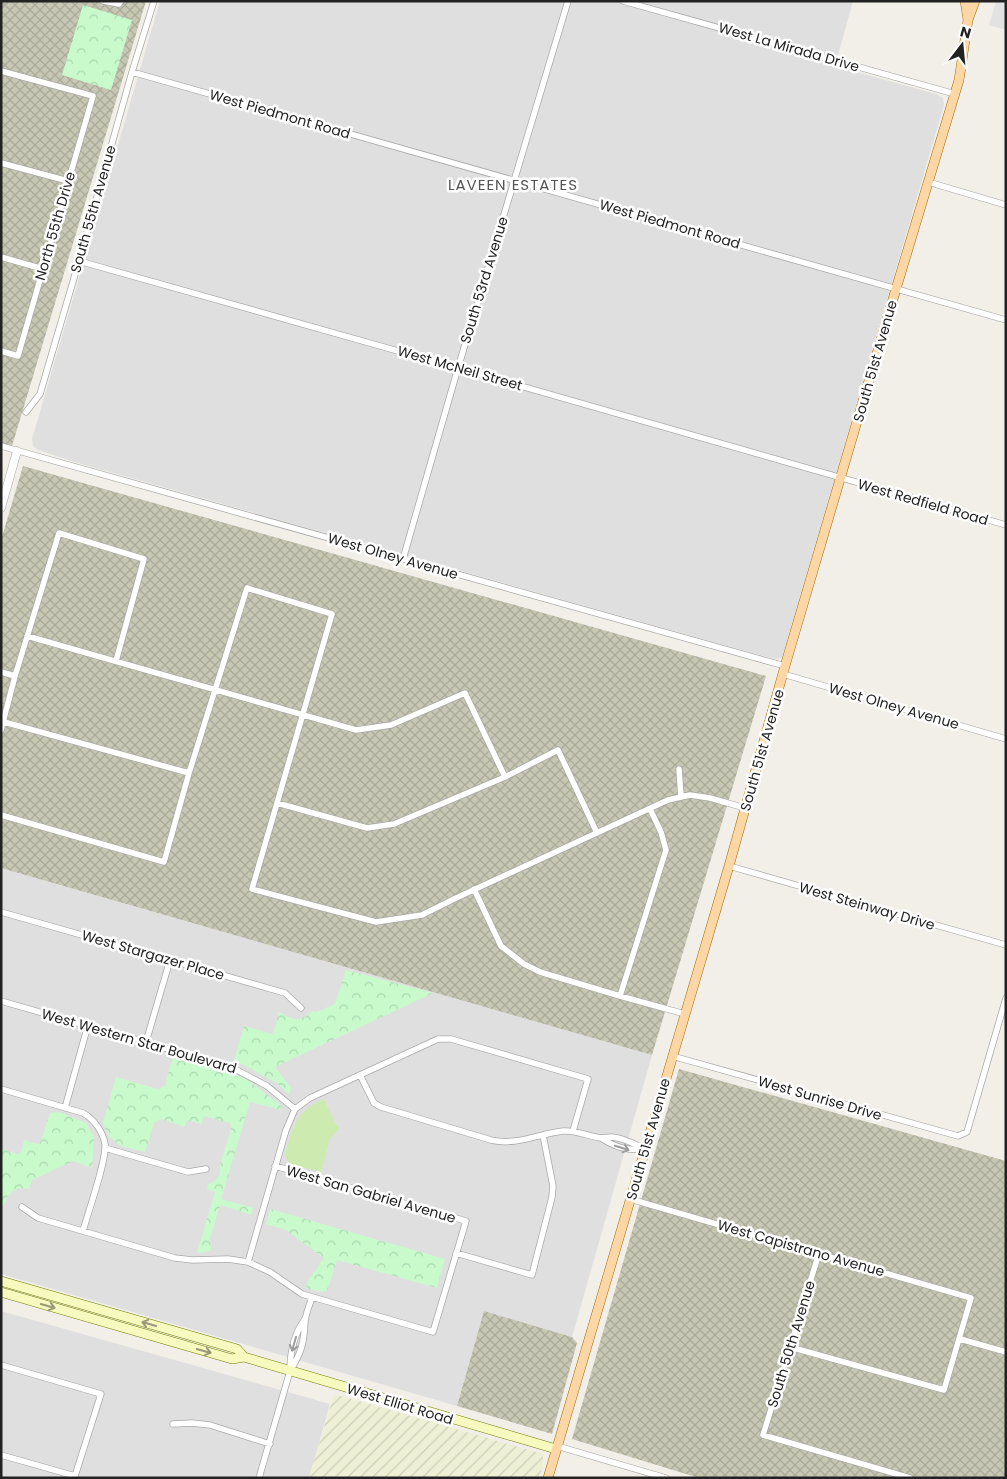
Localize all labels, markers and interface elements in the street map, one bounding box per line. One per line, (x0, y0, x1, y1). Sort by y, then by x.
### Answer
street label: West La Mirada Drive (716, 17, 862, 77)
north arrow (937, 20, 987, 70)
text: N (958, 21, 973, 44)
street label: West Piedmont Road (207, 84, 353, 144)
street label: South 55th Avenue (65, 143, 121, 275)
street label: North 55th Drive (30, 169, 80, 283)
district label: LAVEEN ESTATES (448, 174, 578, 195)
street label: West Piedmont Road (597, 194, 743, 254)
street label: South 53rd Avenue (455, 214, 513, 346)
street label: South 51st Avenue (848, 297, 902, 424)
street label: West McNeil Street (395, 341, 525, 395)
street label: West Redfield Road (855, 474, 991, 530)
street label: West Olney Avenue (325, 528, 461, 584)
street label: West Olney Avenue (826, 678, 962, 734)
street label: South 51st Avenue (735, 686, 789, 813)
street label: West Steinway Drive (797, 877, 938, 935)
street label: West Stargazer Place (79, 925, 227, 985)
street label: West Western Star Boulevard (39, 1004, 239, 1078)
street label: West Sunrise Drive (756, 1071, 885, 1125)
street label: South 51st Avenue (621, 1075, 675, 1202)
one-way arrow (613, 1143, 629, 1153)
street label: West San Gabriel Avenue (284, 1160, 459, 1228)
street label: West Capistrano Avenue (715, 1215, 887, 1282)
street label: South 50th Avenue (762, 1278, 820, 1410)
one-way arrow (40, 1302, 56, 1311)
one-way arrow (142, 1318, 158, 1328)
one-way arrow (288, 1336, 298, 1352)
one-way arrow (196, 1347, 212, 1357)
street label: West Elliot Road (344, 1378, 456, 1430)

